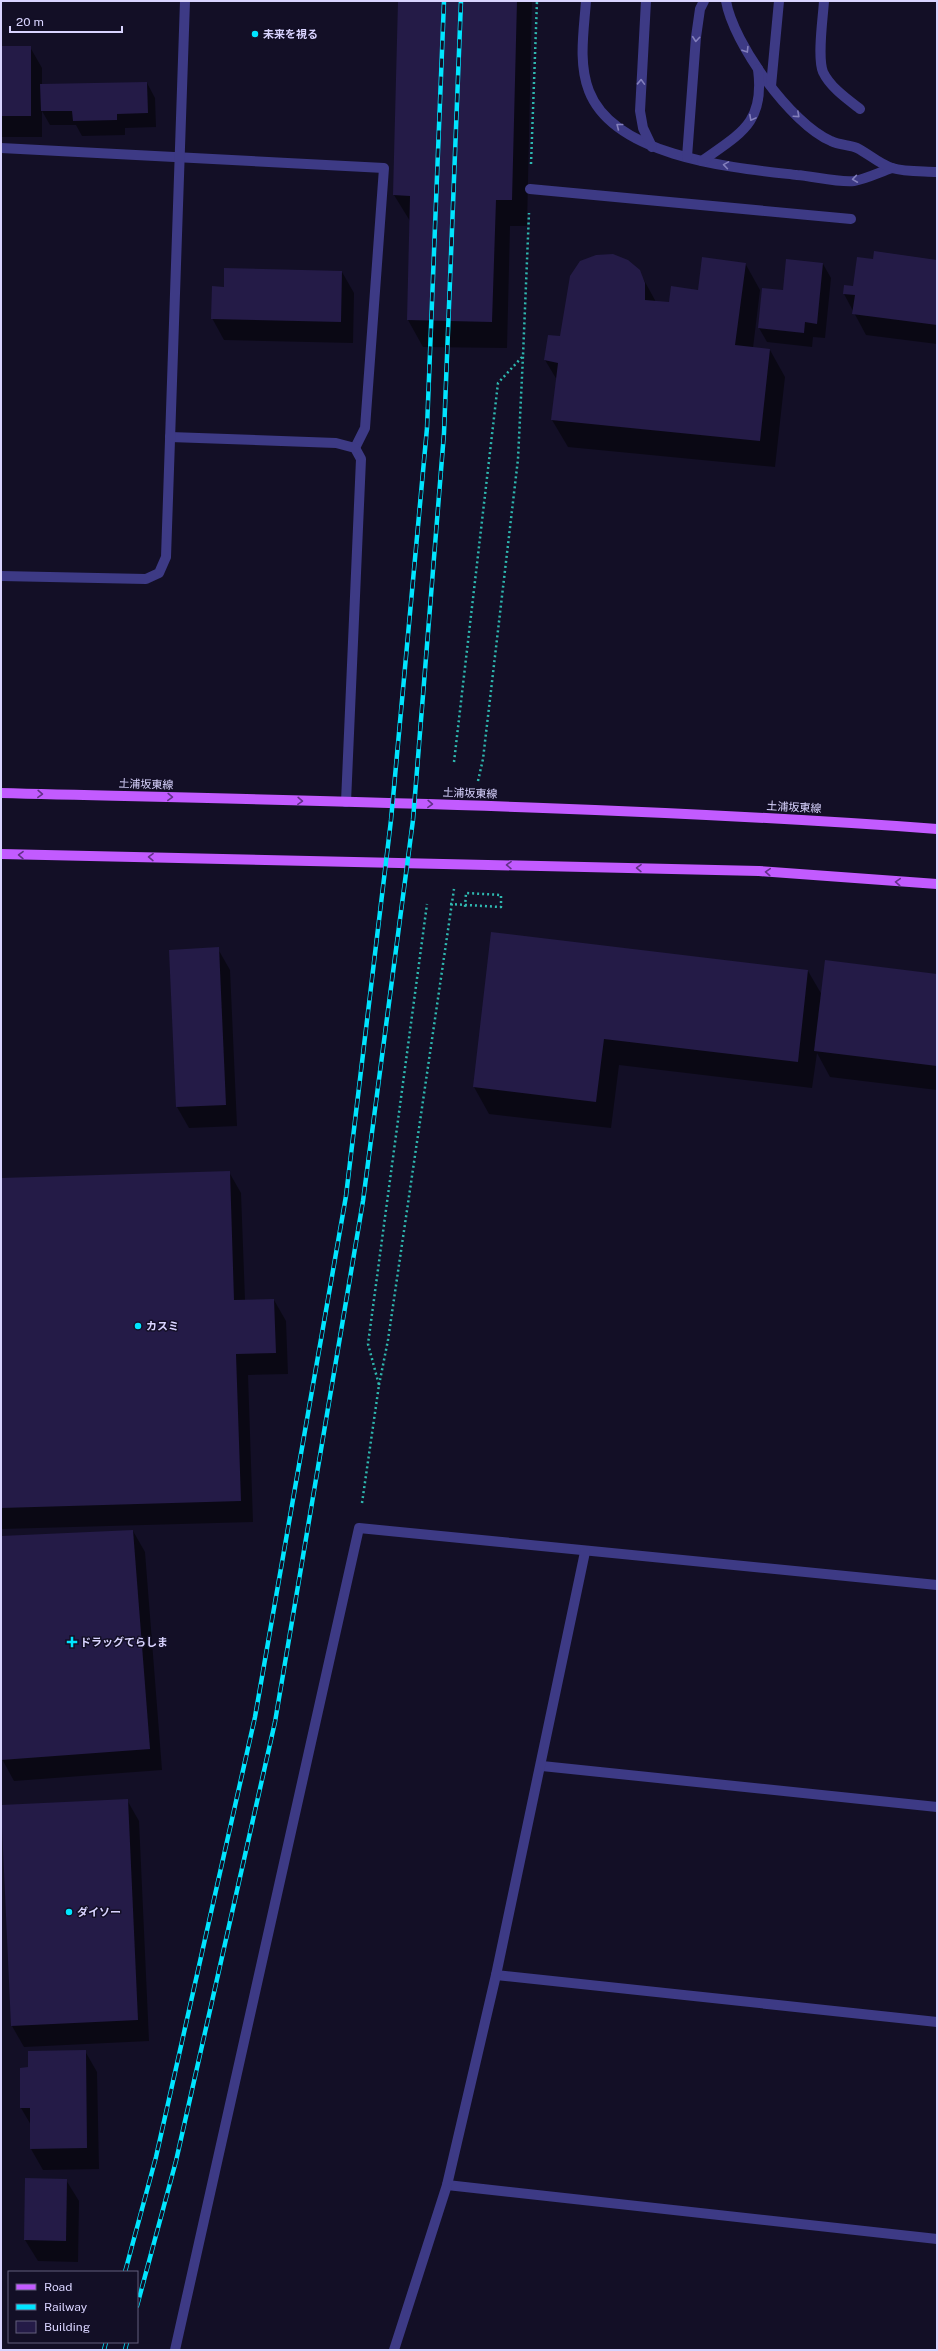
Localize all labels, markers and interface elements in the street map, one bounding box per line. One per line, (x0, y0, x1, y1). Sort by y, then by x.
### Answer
scale bar (10, 8, 122, 34)
text: 20 m (16, 15, 44, 29)
place label: 未来を視る (263, 28, 318, 40)
marker: 未来を視る (250, 29, 260, 39)
one-way arrow (692, 36, 701, 42)
one-way arrow (741, 46, 748, 53)
one-way arrow (637, 79, 645, 85)
one-way arrow (792, 111, 799, 118)
one-way arrow (749, 114, 756, 122)
one-way arrow (616, 124, 623, 131)
one-way arrow (723, 161, 729, 170)
one-way arrow (851, 174, 858, 183)
street label: 土浦坂東線 (118, 777, 174, 791)
street label: 土浦坂東線 (442, 786, 498, 800)
one-way arrow (37, 789, 43, 798)
one-way arrow (167, 793, 173, 801)
one-way arrow (297, 796, 303, 805)
one-way arrow (427, 800, 433, 808)
street label: 土浦坂東線 (766, 800, 822, 814)
one-way arrow (18, 851, 24, 859)
one-way arrow (148, 852, 154, 861)
one-way arrow (506, 861, 512, 869)
one-way arrow (636, 864, 642, 872)
one-way arrow (765, 868, 771, 877)
one-way arrow (895, 877, 901, 886)
place label: カスミ (146, 1320, 179, 1332)
marker: カスミ (133, 1321, 143, 1331)
place label: ドラッグてらしま (80, 1636, 168, 1648)
marker: ドラッグてらしま (67, 1637, 77, 1647)
place label: ダイソー (77, 1906, 121, 1918)
marker: ダイソー (64, 1907, 74, 1917)
legend (8, 2271, 138, 2343)
text: Road (44, 2280, 72, 2294)
text: Railway (44, 2300, 88, 2314)
text: Building (44, 2320, 90, 2334)

